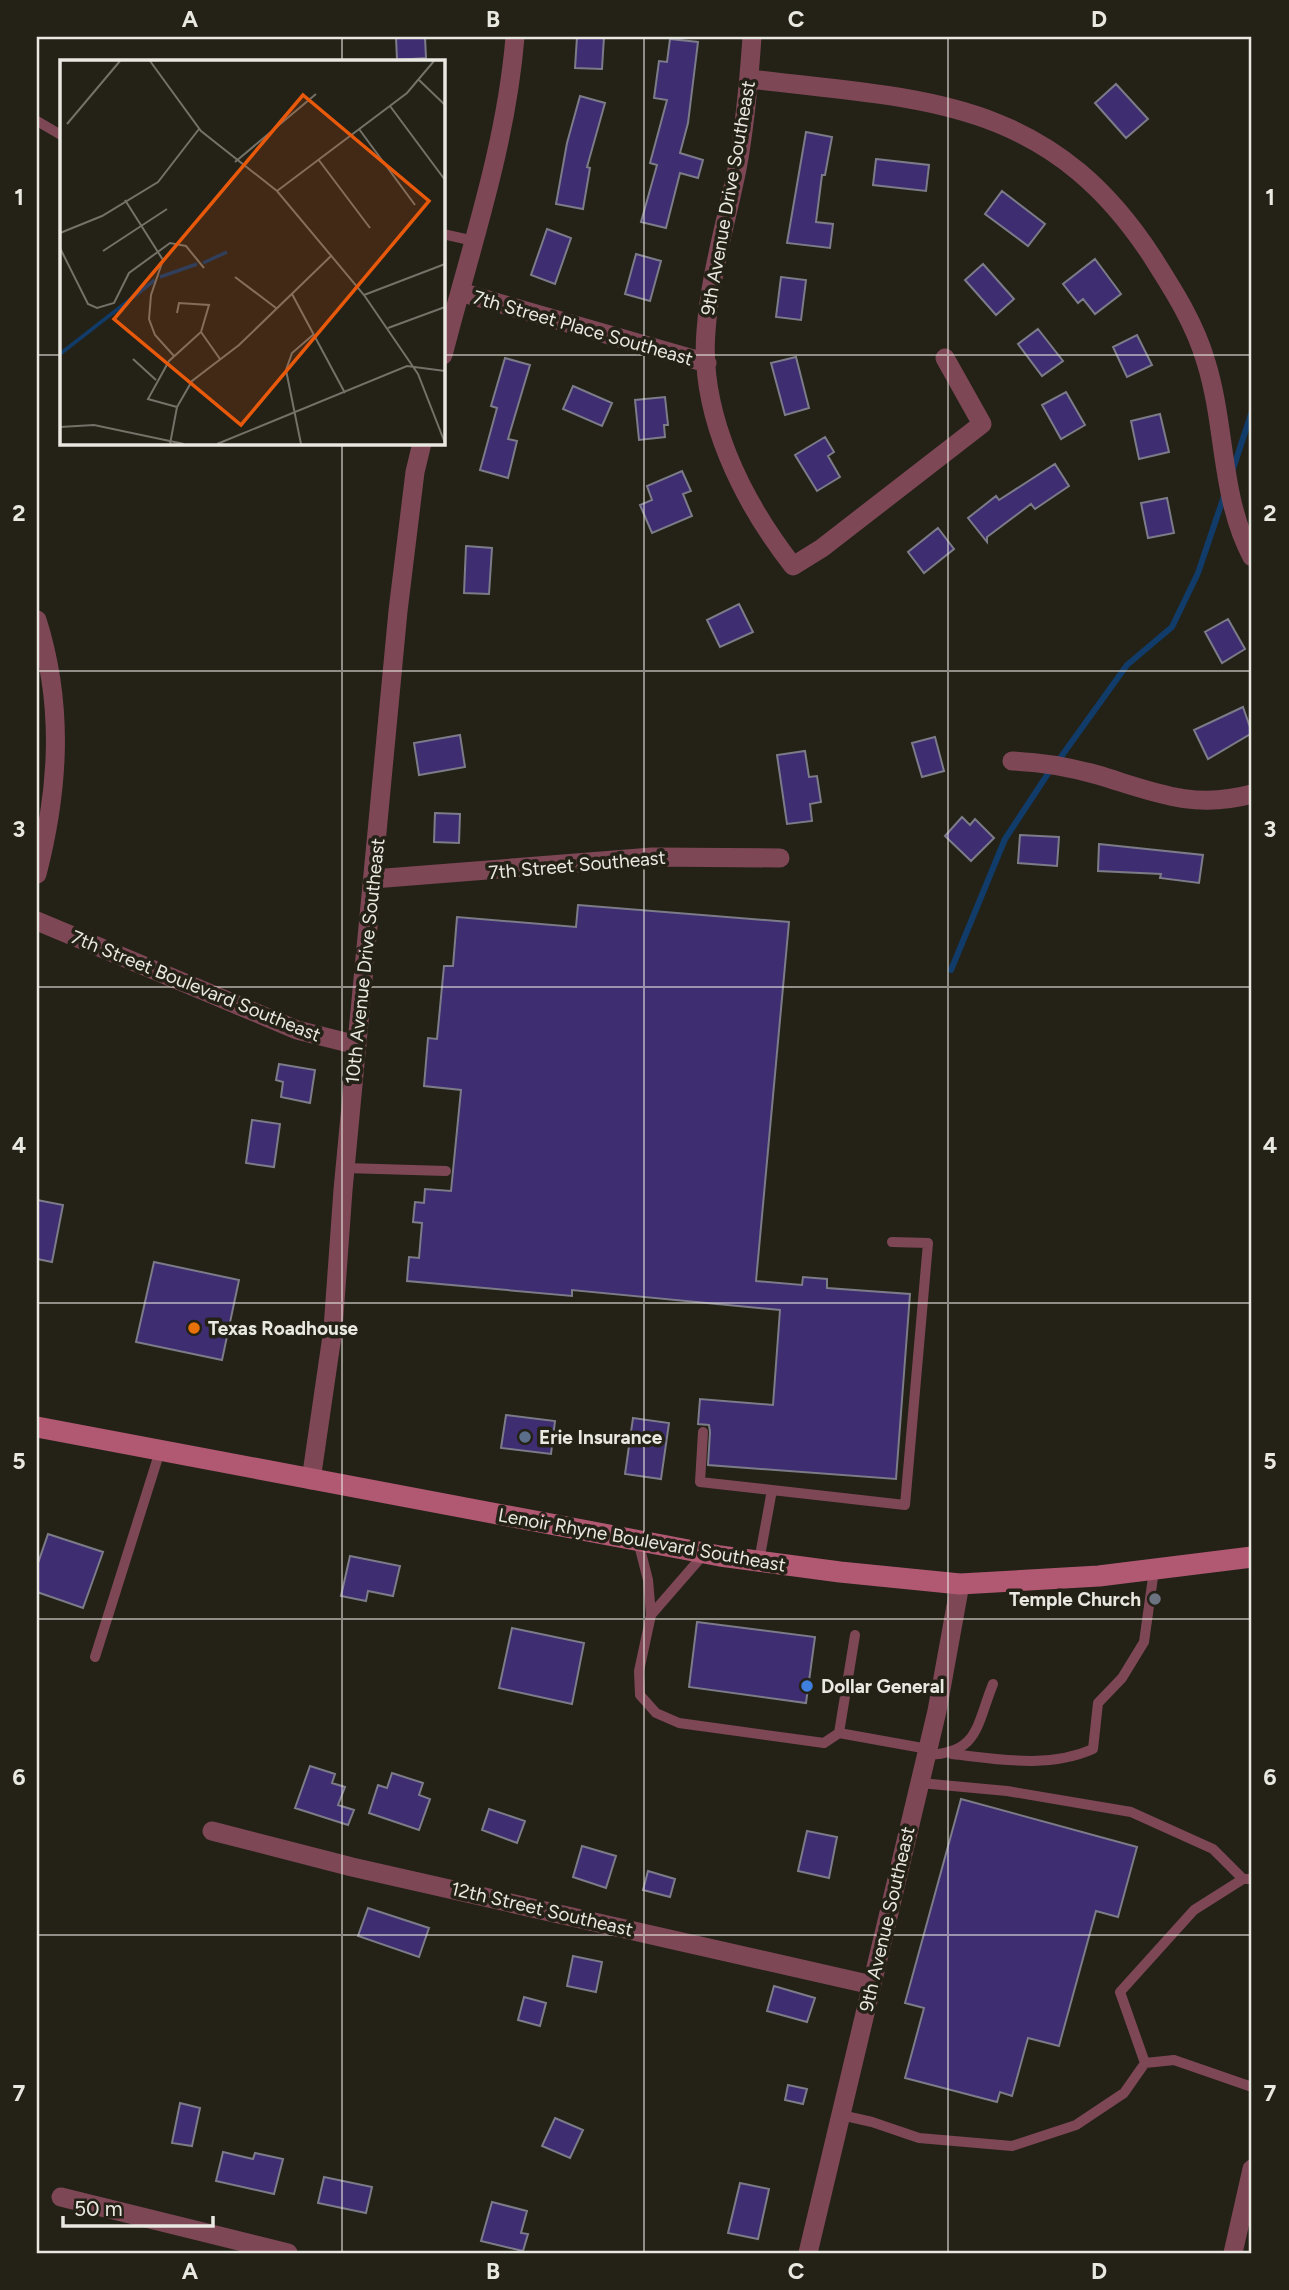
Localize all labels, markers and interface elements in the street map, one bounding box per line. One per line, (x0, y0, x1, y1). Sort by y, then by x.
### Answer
text: A (182, 5, 199, 33)
text: B (486, 5, 500, 33)
text: C (788, 5, 805, 33)
text: D (1091, 5, 1107, 33)
inset map (60, 60, 444, 444)
street label: 9th Avenue Drive Southeast (696, 79, 760, 317)
text: 1 (14, 183, 24, 211)
text: 1 (1265, 183, 1275, 211)
street label: 7th Street Place Southeast (470, 286, 696, 370)
text: 2 (12, 499, 26, 527)
text: 2 (1263, 499, 1277, 527)
text: 3 (13, 815, 25, 843)
text: 3 (1264, 815, 1276, 843)
street label: 10th Avenue Drive Southeast (341, 837, 389, 1085)
street label: 7th Street Southeast (487, 846, 667, 884)
street label: 7th Street Boulevard Southeast (68, 925, 324, 1047)
text: 4 (12, 1131, 26, 1159)
text: 4 (1263, 1131, 1277, 1159)
place label: Texas Roadhouse (208, 1317, 359, 1340)
marker: Texas Roadhouse (186, 1320, 202, 1336)
place label: Erie Insurance (539, 1426, 663, 1449)
marker: Erie Insurance (517, 1429, 533, 1445)
text: 5 (12, 1447, 26, 1475)
text: 5 (1263, 1447, 1277, 1475)
street label: Lenoir Rhyne Boulevard Southeast (496, 1503, 788, 1577)
place label: Temple Church (1009, 1588, 1141, 1611)
marker: Temple Church (1147, 1591, 1163, 1607)
place label: Dollar General (821, 1675, 945, 1698)
marker: Dollar General (799, 1678, 815, 1694)
text: 6 (12, 1763, 26, 1791)
text: 6 (1263, 1763, 1277, 1791)
street label: 9th Avenue Southeast (854, 1824, 920, 2014)
street label: 12th Street Southeast (449, 1877, 635, 1941)
text: 7 (13, 2079, 26, 2107)
text: 7 (1264, 2079, 1277, 2107)
scale bar (63, 2185, 214, 2229)
text: 50 m (74, 2196, 123, 2221)
text: A (182, 2257, 199, 2285)
text: B (486, 2257, 500, 2285)
text: C (788, 2257, 805, 2285)
text: D (1091, 2257, 1107, 2285)

